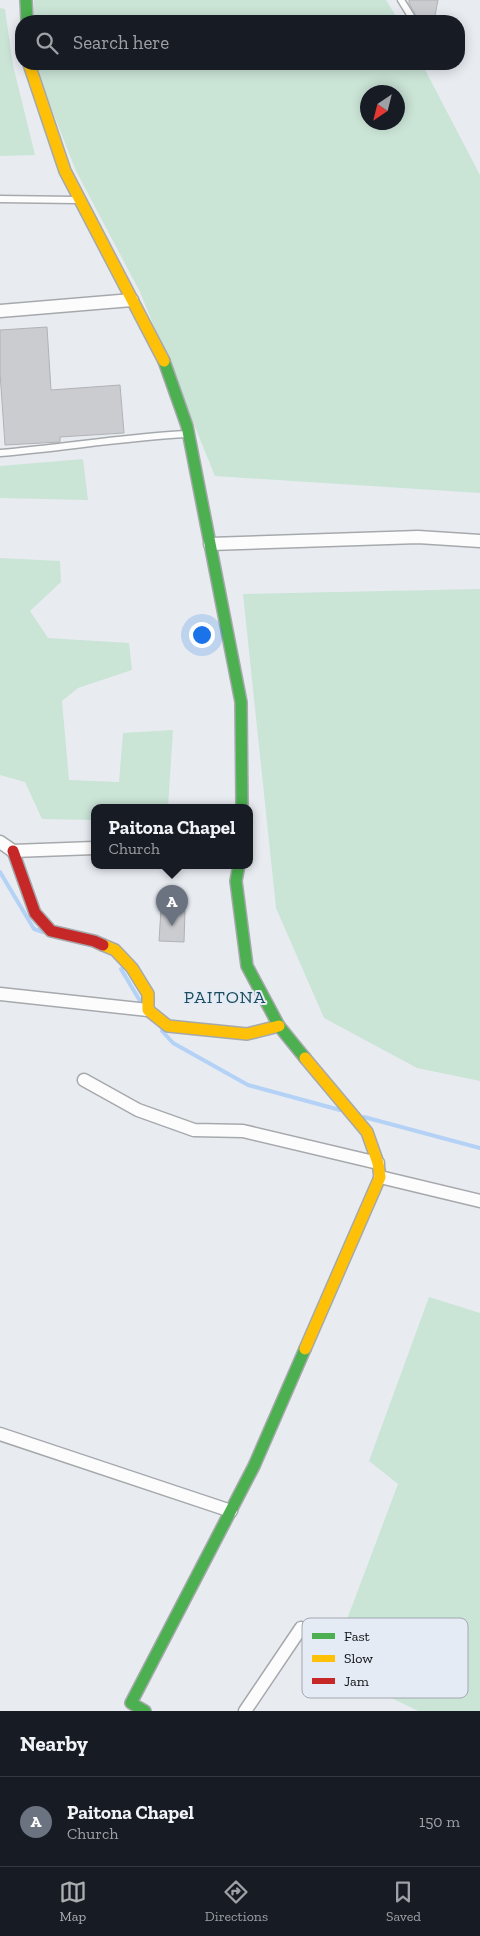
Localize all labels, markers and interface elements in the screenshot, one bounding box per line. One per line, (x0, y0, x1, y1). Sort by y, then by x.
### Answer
search box (15, 15, 465, 70)
icon: search (33, 29, 61, 57)
text: Search here (73, 31, 169, 54)
north arrow (360, 85, 405, 130)
your location (189, 622, 215, 648)
popup (91, 804, 253, 869)
text: Paitona Chapel (109, 816, 235, 839)
text: Church (109, 839, 160, 858)
pin: A (156, 885, 188, 926)
district label: PAITONA (184, 986, 266, 1008)
legend (302, 1618, 468, 1698)
text: Fast (344, 1628, 371, 1645)
text: Slow (344, 1650, 373, 1667)
text: Jam (344, 1673, 369, 1690)
text: Nearby (20, 1731, 88, 1756)
text: Paitona Chapel (67, 1801, 194, 1824)
text: A (31, 1812, 42, 1831)
text: 150 m (419, 1812, 460, 1831)
text: Church (67, 1824, 118, 1843)
tab: Map (59, 1878, 87, 1925)
tab: Directions (205, 1878, 268, 1925)
tab: Saved (386, 1878, 421, 1925)

